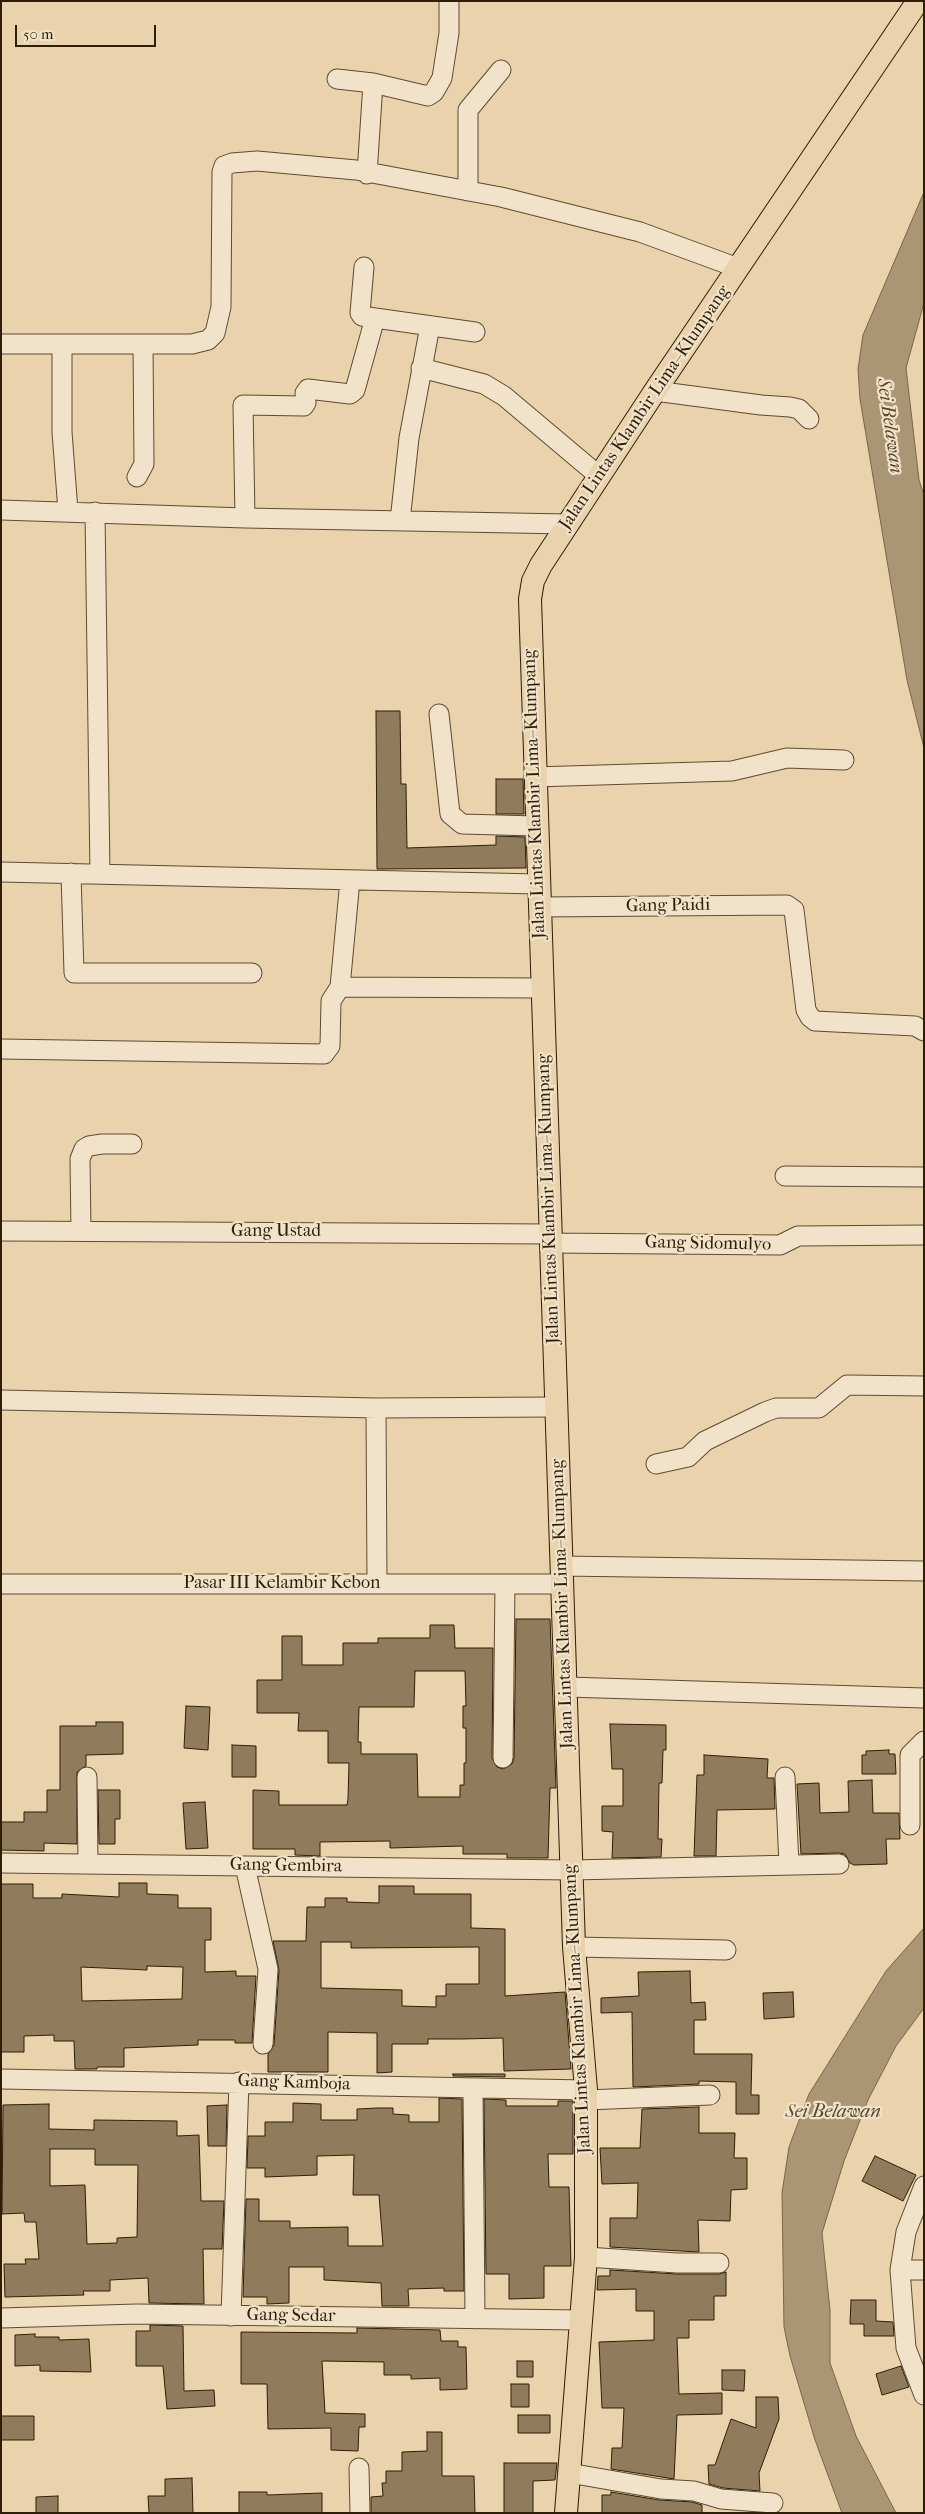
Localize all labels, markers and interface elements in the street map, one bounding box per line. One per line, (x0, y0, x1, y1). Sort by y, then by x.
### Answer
scale bar (18, 15, 159, 47)
text: 50 m (23, 25, 53, 43)
street label: Jalan Lintas Klambir Lima–Klumpang (555, 282, 735, 534)
water label: Sei Belawan (871, 377, 907, 475)
street label: Jalan Lintas Klambir Lima–Klumpang (519, 649, 551, 939)
street label: Gang Paidi (626, 894, 710, 918)
street label: Jalan Lintas Klambir Lima–Klumpang (533, 1054, 565, 1344)
street label: Gang Ustad (231, 1221, 321, 1243)
street label: Gang Sidomulyo (645, 1232, 771, 1256)
street label: Jalan Lintas Klambir Lima–Klumpang (547, 1459, 579, 1749)
street label: Pasar III Kelambir Kebon (184, 1573, 380, 1595)
street label: Gang Gembira (230, 1854, 342, 1878)
street label: Jalan Lintas Klambir Lima–Klumpang (560, 1864, 596, 2154)
street label: Gang Kamboja (237, 2070, 351, 2096)
water label: Sei Belawan (785, 2101, 881, 2123)
street label: Gang Sedar (246, 2304, 336, 2328)

